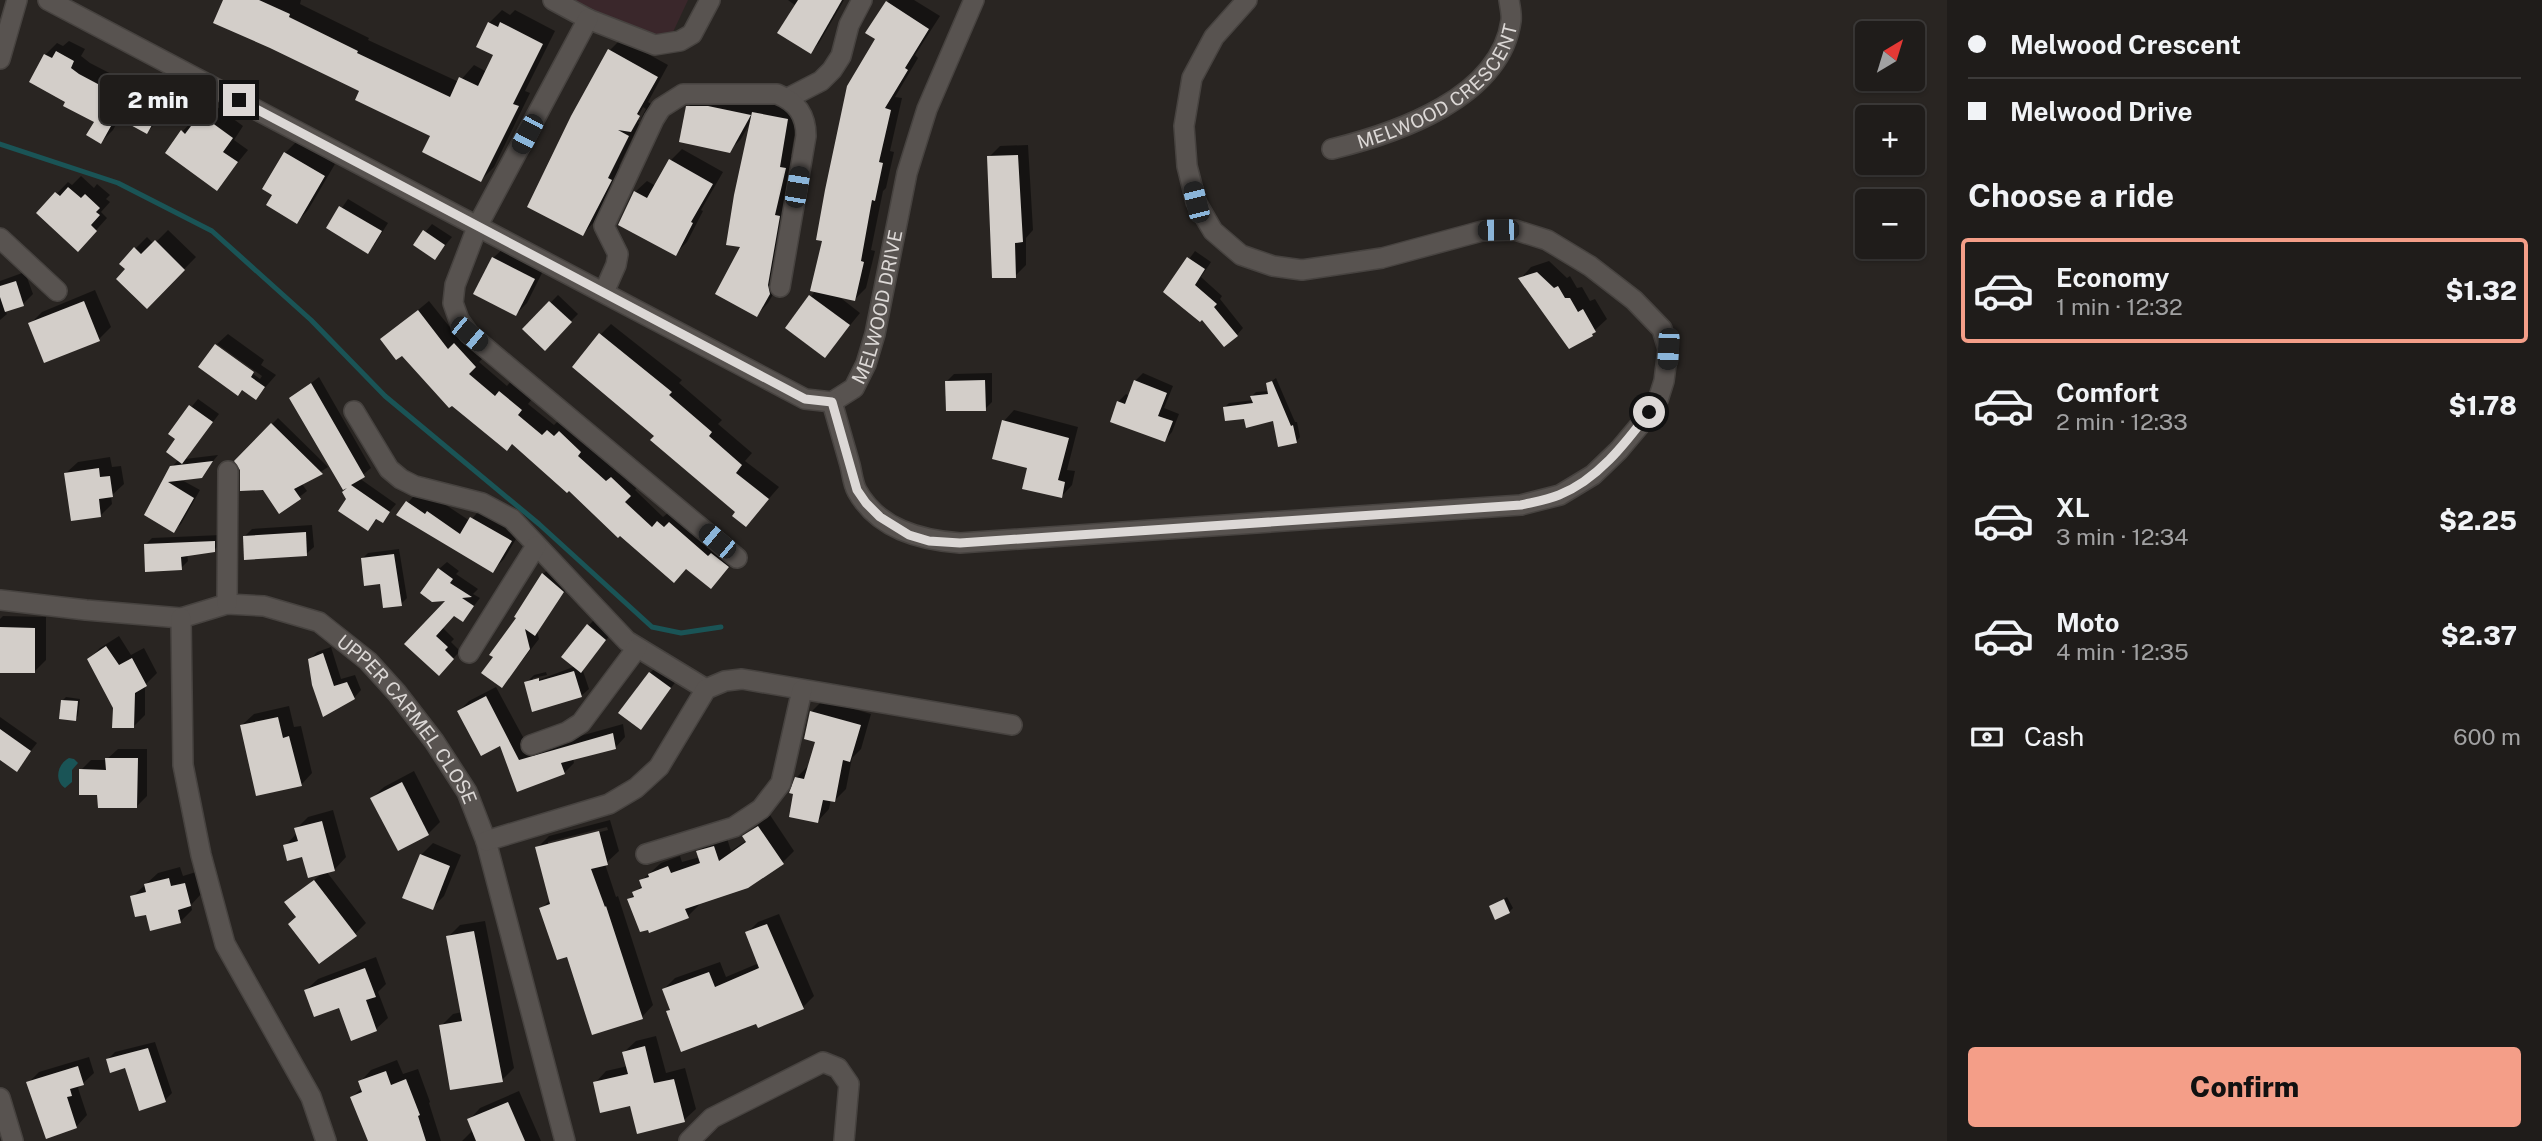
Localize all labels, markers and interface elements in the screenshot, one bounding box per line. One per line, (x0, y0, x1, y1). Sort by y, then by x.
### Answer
north arrow (1855, 21, 1925, 91)
map controls (1855, 21, 1925, 259)
street label: MELWOOD CRESCENT (1354, 22, 1521, 153)
text: Melwood Crescent (2010, 29, 2241, 60)
callout: 2 min (99, 76, 215, 124)
route end (223, 84, 255, 116)
text: 2 min (127, 86, 189, 113)
text: Melwood Drive (2010, 96, 2193, 127)
button: + (1855, 105, 1925, 175)
car (508, 111, 547, 157)
car (784, 164, 811, 210)
text: Choose a ride (1968, 177, 2174, 214)
car (1181, 179, 1212, 225)
button: − (1855, 189, 1925, 259)
car (1477, 219, 1520, 241)
street label: MELWOOD DRIVE (847, 228, 906, 388)
icon: car (1972, 259, 2035, 322)
text: Economy (2056, 262, 2169, 293)
text: $1.32 (2445, 275, 2517, 306)
text: 1 min · 12:32 (2056, 293, 2183, 320)
car (447, 312, 492, 356)
car (1657, 327, 1680, 371)
icon: car (1972, 374, 2035, 437)
text: Comfort (2056, 377, 2159, 408)
text: $1.78 (2448, 390, 2517, 421)
route start (1633, 396, 1665, 428)
text: 2 min · 12:33 (2056, 408, 2188, 435)
icon: car (1972, 489, 2035, 552)
text: XL (2056, 492, 2090, 523)
text: $2.25 (2439, 505, 2517, 536)
car (695, 519, 740, 563)
text: 3 min · 12:34 (2056, 523, 2189, 550)
icon: car (1972, 604, 2035, 667)
text: Moto (2056, 607, 2119, 638)
text: $2.37 (2441, 620, 2517, 651)
street label: UPPER CARMEL CLOSE (333, 630, 482, 807)
text: 4 min · 12:35 (2056, 638, 2189, 665)
icon: cash (1968, 718, 2006, 756)
text: Cash (2024, 721, 2084, 752)
text: 600 m (2453, 723, 2521, 750)
button: Confirm (1968, 1047, 2521, 1127)

